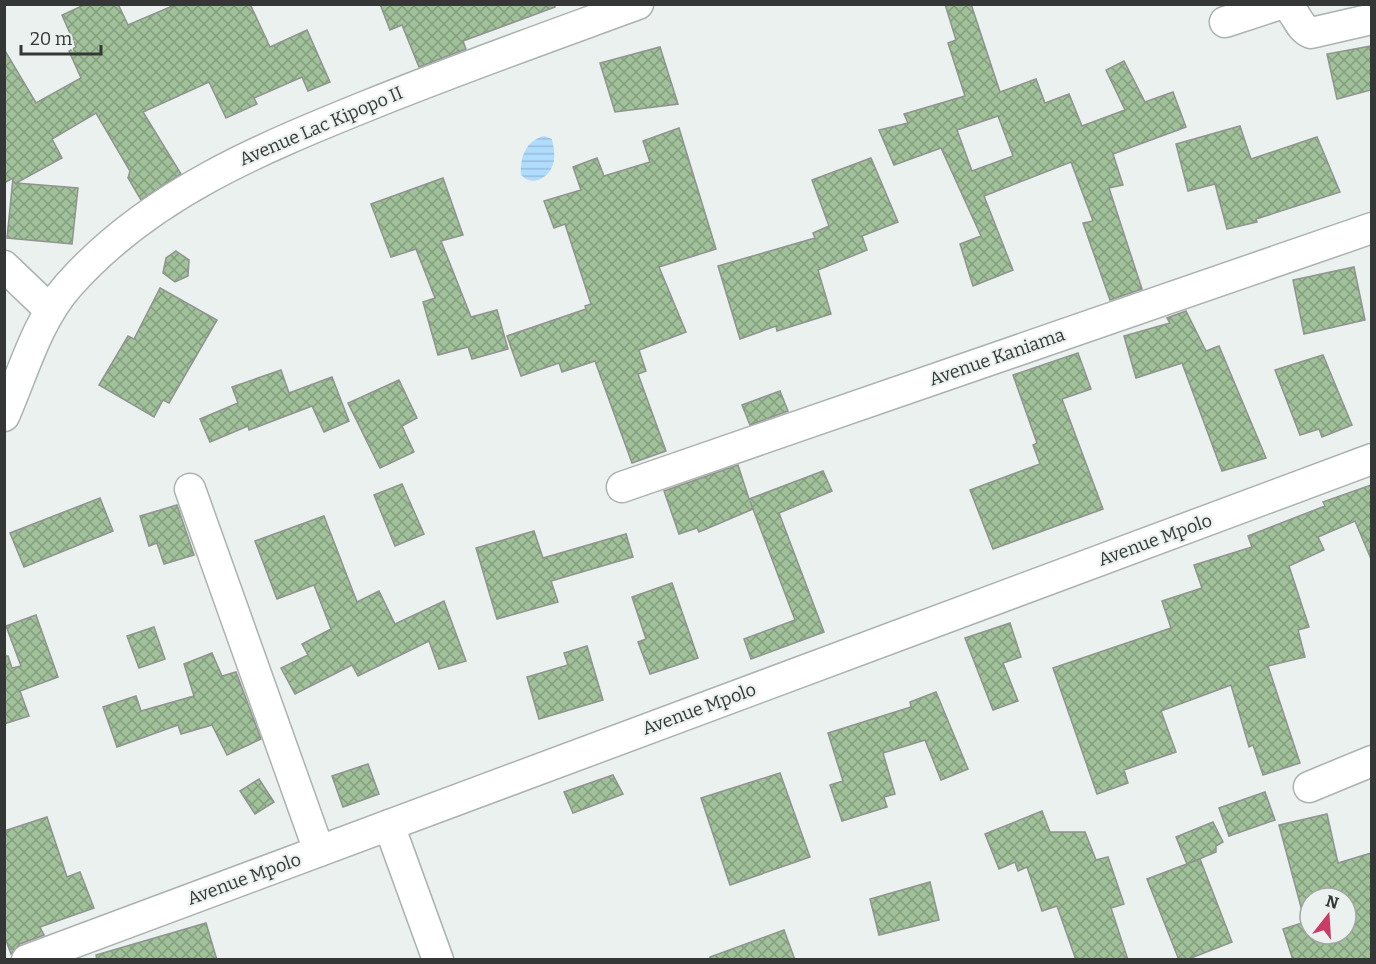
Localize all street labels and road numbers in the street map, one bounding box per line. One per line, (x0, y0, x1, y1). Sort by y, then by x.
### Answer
street label: Avenue Lac Kipopo II (236, 82, 406, 170)
street label: Avenue Kaniama (926, 323, 1068, 391)
street label: Avenue Mpolo (1095, 509, 1215, 571)
street label: Avenue Mpolo (639, 678, 759, 740)
street label: Avenue Mpolo (184, 848, 304, 910)

